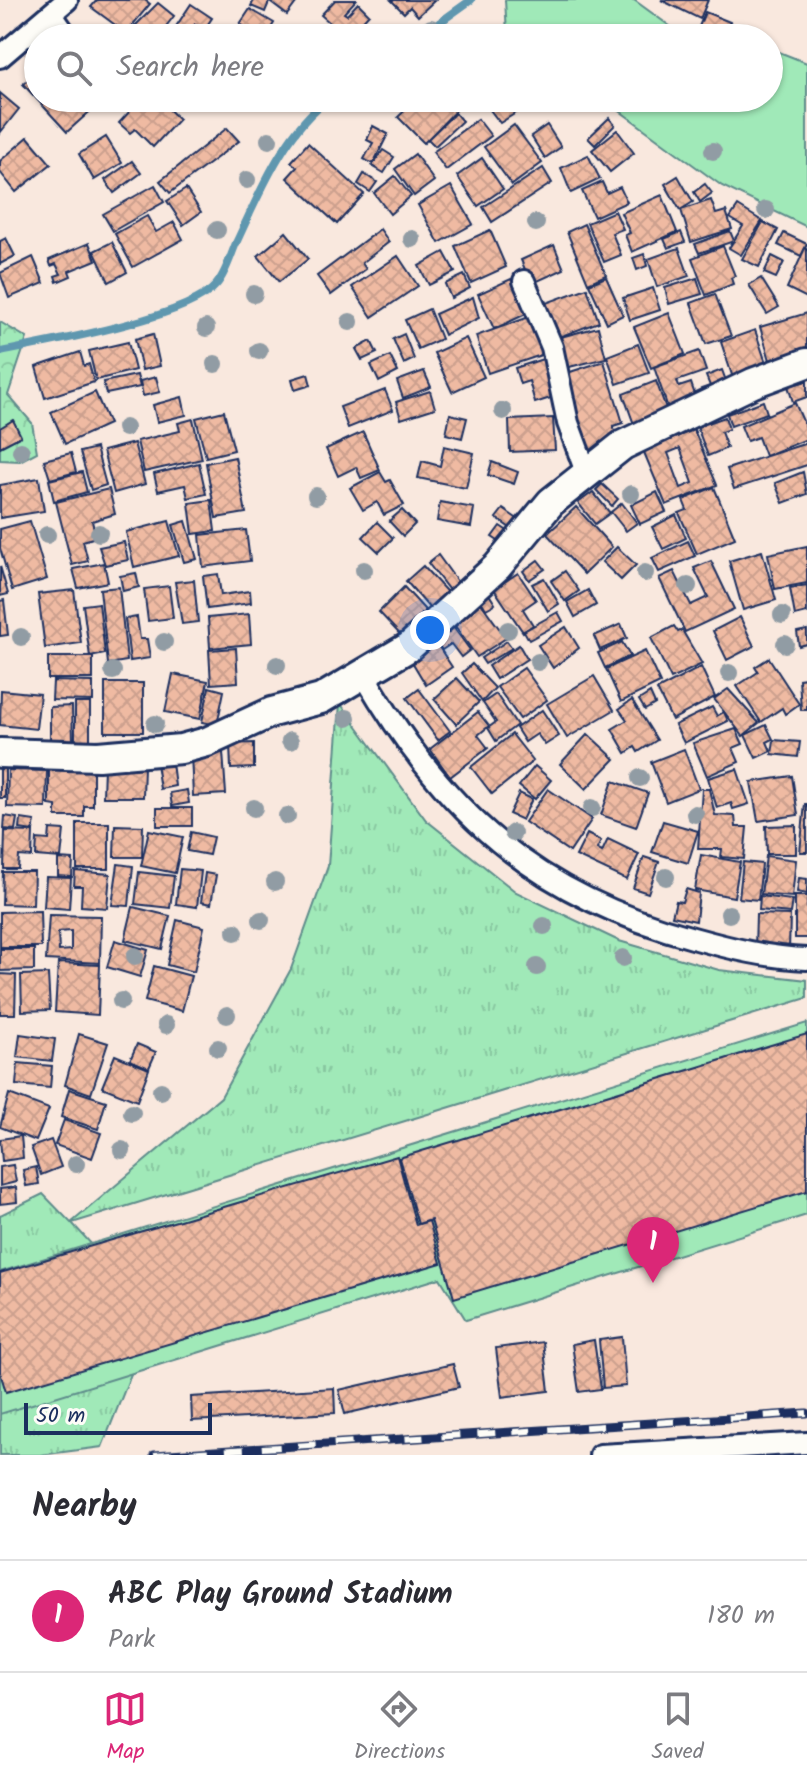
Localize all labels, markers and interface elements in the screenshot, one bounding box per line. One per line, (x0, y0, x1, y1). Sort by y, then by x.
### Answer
search box (24, 24, 783, 112)
text: Search here (116, 44, 264, 92)
icon: search (52, 46, 96, 90)
your location (410, 610, 450, 650)
pin: 1 (627, 1217, 679, 1283)
scale bar (24, 1399, 212, 1435)
text: 50 m (36, 1399, 85, 1434)
text: Nearby (32, 1480, 137, 1534)
text: ABC Play Ground Stadium (108, 1571, 452, 1619)
text: 1 (54, 1595, 62, 1637)
text: 180 m (707, 1595, 775, 1637)
text: Park (108, 1619, 155, 1661)
tab: Map (103, 1687, 147, 1770)
tab: Directions (354, 1687, 445, 1770)
tab: Saved (652, 1687, 704, 1770)

